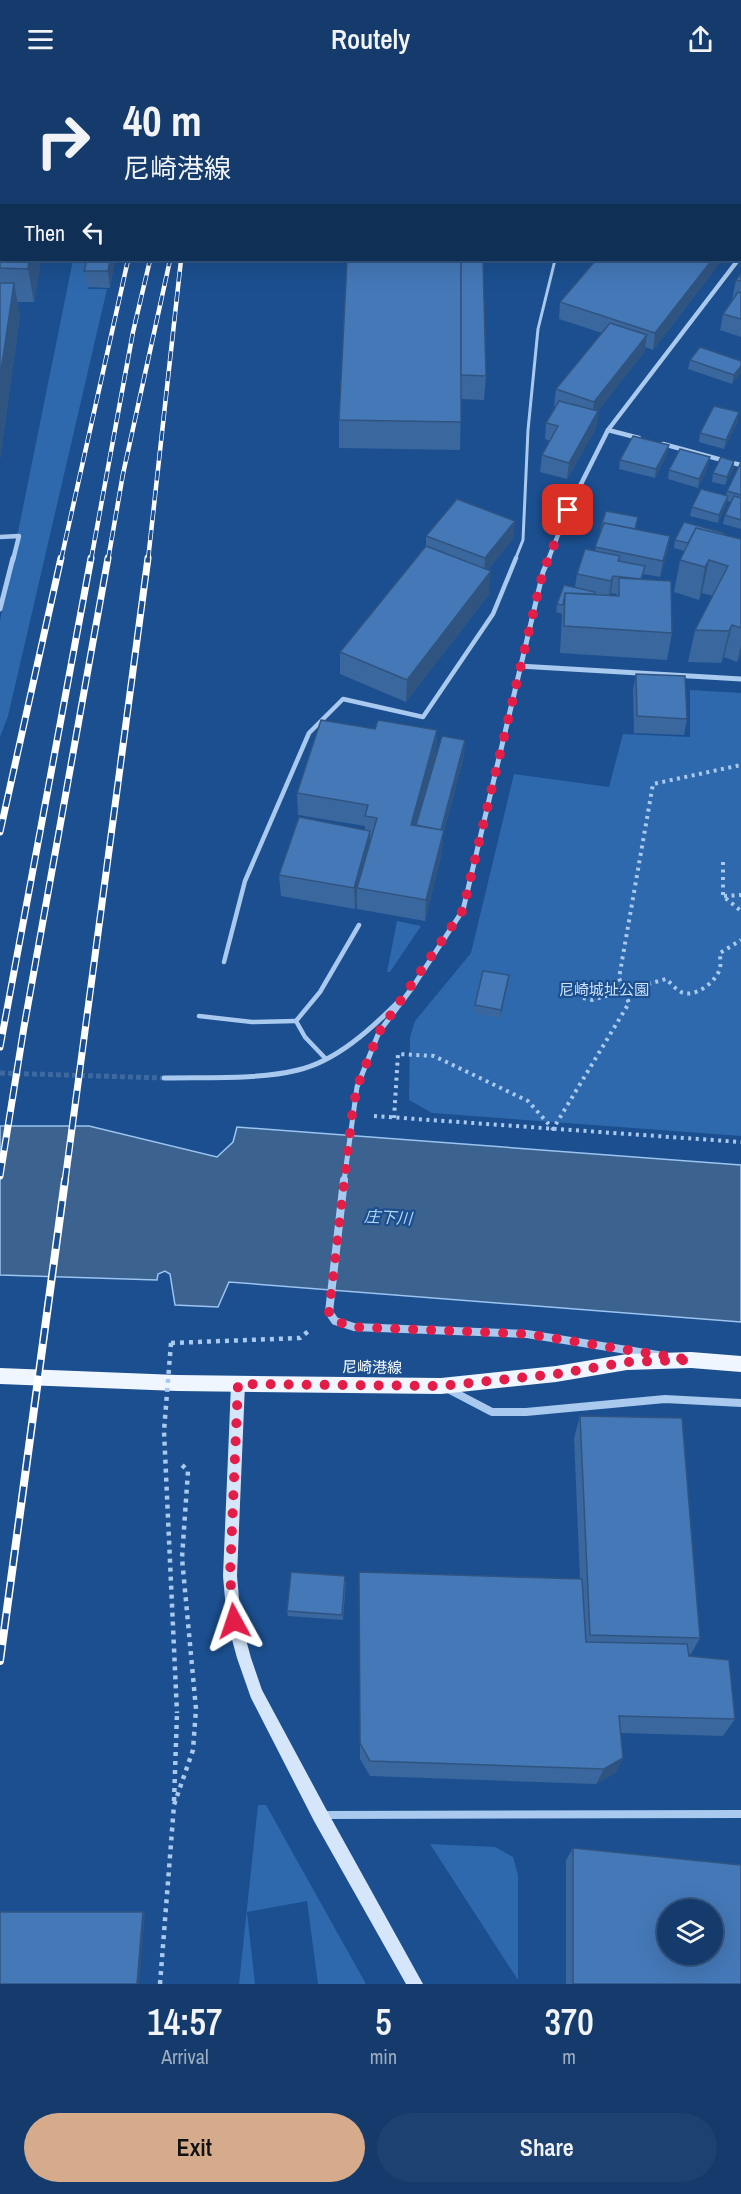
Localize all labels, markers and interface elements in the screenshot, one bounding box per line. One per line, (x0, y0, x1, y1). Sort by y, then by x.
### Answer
text: Routely (331, 21, 410, 57)
icon: menu (24, 23, 57, 56)
icon: share (684, 23, 717, 56)
text: 40 m (123, 93, 202, 149)
icon: right (24, 102, 102, 180)
text: 尼崎港線 (123, 150, 231, 186)
icon: left (77, 216, 110, 249)
text: Then (24, 218, 65, 248)
pin (542, 484, 593, 535)
icon: arrive (551, 493, 584, 526)
park label: 尼崎城址公園 (559, 979, 649, 1000)
water label: 庄下川 (363, 1205, 415, 1229)
street label: 尼崎港線 (342, 1356, 402, 1378)
position arrow (202, 1589, 266, 1653)
map controls (657, 1899, 723, 1965)
button: layers (657, 1899, 723, 1965)
text: 14:57 (147, 1998, 222, 2046)
text: 5 (375, 1998, 392, 2046)
text: 370 (544, 1998, 594, 2046)
text: Arrival (161, 2043, 209, 2070)
text: min (370, 2043, 397, 2070)
text: m (562, 2043, 576, 2070)
button: Exit (24, 2113, 365, 2182)
button: Share (377, 2113, 717, 2182)

